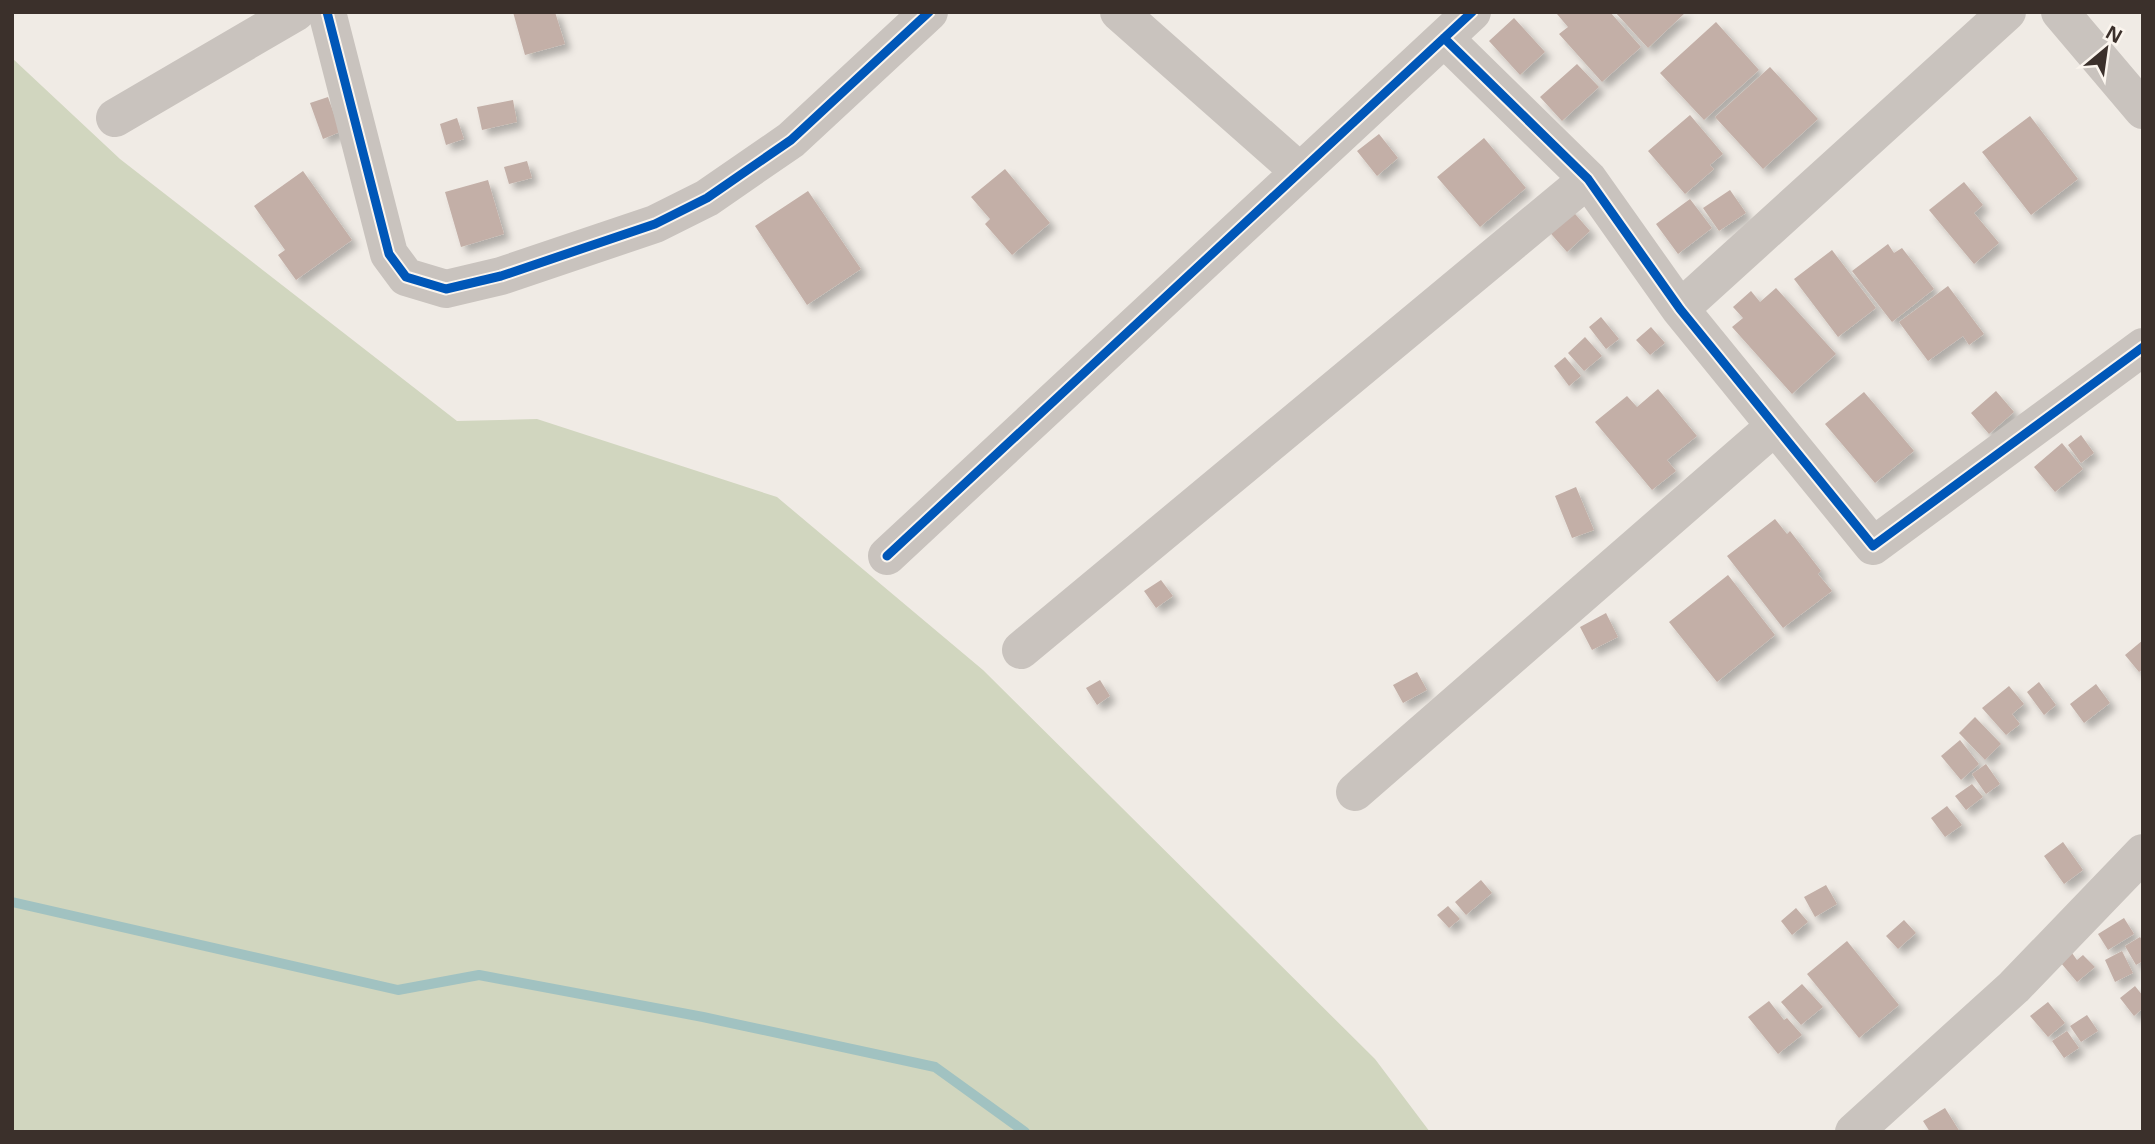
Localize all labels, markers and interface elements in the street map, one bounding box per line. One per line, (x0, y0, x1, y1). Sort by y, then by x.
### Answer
north arrow (2071, 14, 2141, 84)
text: N (2101, 19, 2127, 49)

